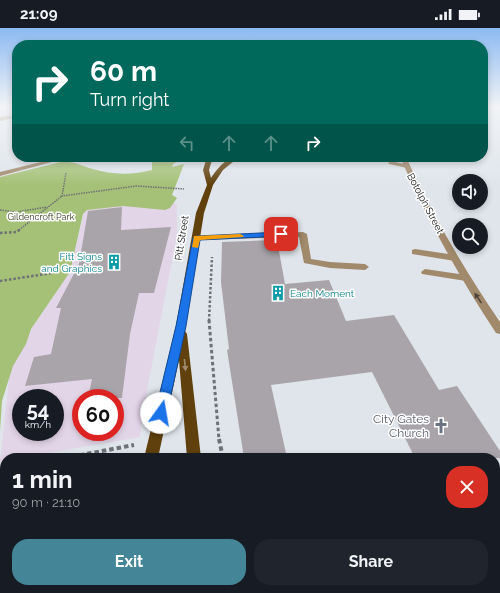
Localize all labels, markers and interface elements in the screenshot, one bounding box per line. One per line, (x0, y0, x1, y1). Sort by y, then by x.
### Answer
text: 21:09 (20, 5, 58, 23)
text: 60 m (90, 55, 157, 88)
icon: right (24, 56, 76, 108)
text: Turn right (90, 89, 169, 110)
icon: left (176, 132, 198, 154)
icon: ahead (218, 132, 240, 154)
icon: ahead (260, 132, 282, 154)
icon: right (302, 132, 324, 154)
street label: Botolph Street (405, 171, 446, 236)
map controls (452, 174, 488, 254)
button: sound (452, 174, 488, 210)
park label: Gildencroft Park (8, 212, 75, 222)
street label: Pitt Street (173, 214, 191, 261)
pin (264, 217, 298, 251)
button: search (452, 218, 488, 254)
icon: arrive (270, 223, 292, 245)
place label: Fitt Signs and Graphics (41, 251, 102, 274)
building icon: Fitt Signs and Graphics (105, 253, 123, 271)
building icon: Each Moment (269, 284, 287, 302)
place label: Each Moment (290, 288, 355, 299)
one-way arrow (474, 293, 482, 303)
one-way arrow (182, 359, 188, 371)
speed limit sign: 60 (72, 389, 124, 441)
position arrow (140, 392, 182, 434)
text: 54 (27, 398, 49, 422)
place label: City Gates Church (373, 412, 429, 440)
church icon: City Gates Church (432, 417, 450, 435)
text: km/h (25, 419, 51, 430)
text: 1 min (12, 465, 73, 494)
button: close (446, 466, 488, 508)
text: 90 m · 21:10 (12, 495, 80, 510)
button: Exit (12, 539, 246, 585)
button: Share (254, 539, 488, 585)

